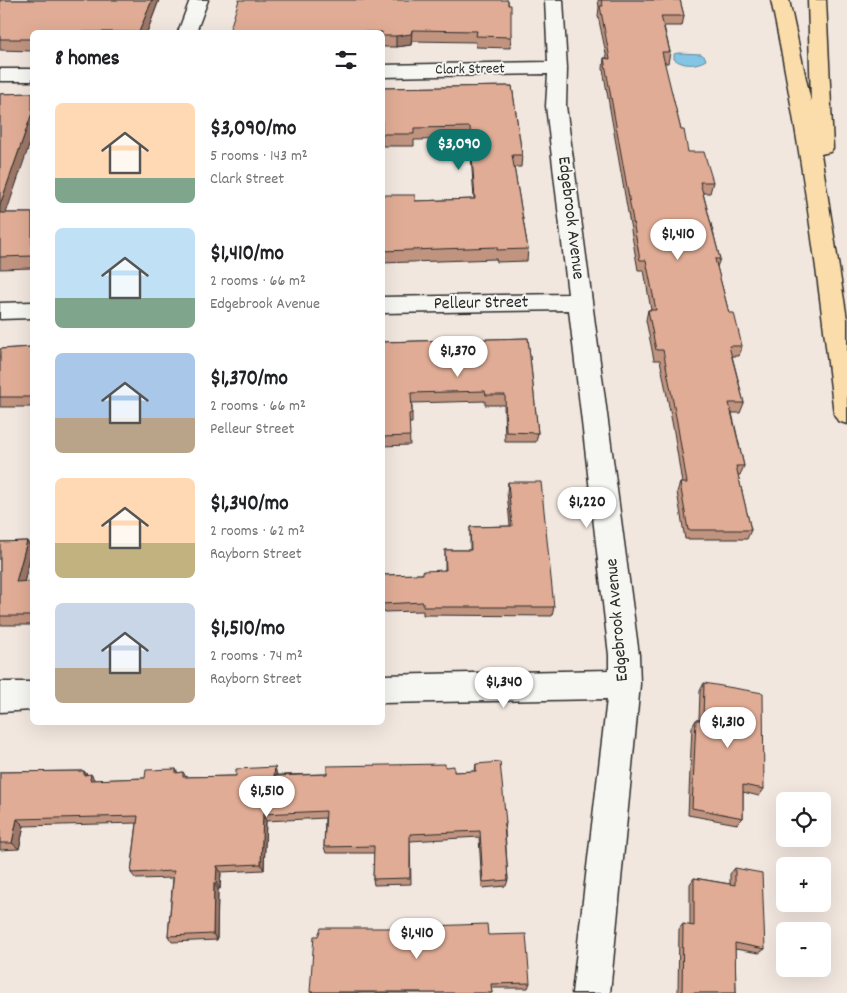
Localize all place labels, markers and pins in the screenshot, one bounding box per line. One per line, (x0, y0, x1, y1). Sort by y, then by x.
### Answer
pin: $3,090 (418, 128, 500, 171)
pin: $1,410 (637, 218, 719, 261)
pin: $1,370 (417, 336, 499, 378)
pin: $1,220 (546, 486, 628, 529)
pin: $1,340 (463, 666, 545, 709)
pin: $1,310 (687, 706, 769, 749)
pin: $1,510 (226, 776, 308, 818)
pin: $1,410 (376, 918, 458, 960)

